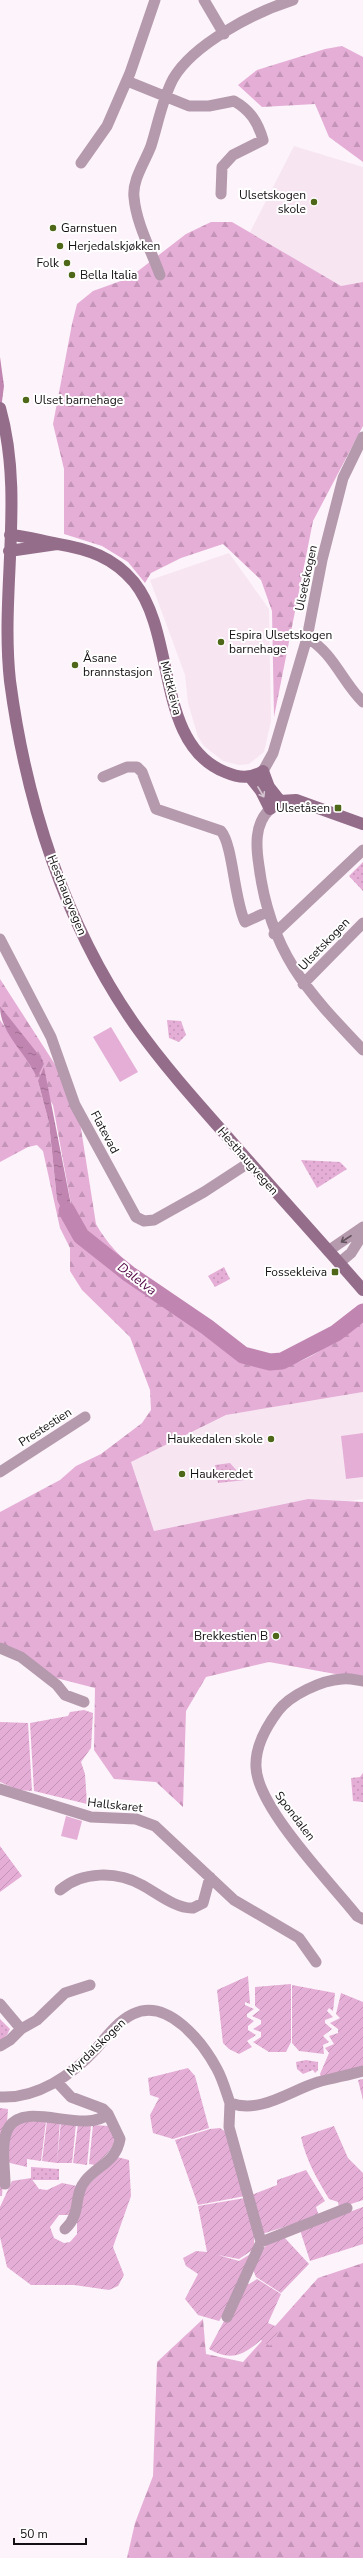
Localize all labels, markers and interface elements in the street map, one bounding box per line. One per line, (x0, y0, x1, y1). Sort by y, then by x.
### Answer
place label: Ulsetskogen skole (239, 187, 306, 217)
marker: Ulsetskogen skole (309, 197, 319, 207)
place label: Garnstuen (61, 220, 117, 236)
marker: Garnstuen (48, 223, 58, 233)
place label: Herjedalskjøkken (68, 238, 160, 254)
marker: Herjedalskjøkken (55, 241, 65, 251)
place label: Folk (36, 255, 60, 271)
marker: Folk (62, 258, 72, 268)
place label: Bella Italia (80, 267, 137, 283)
marker: Bella Italia (67, 270, 77, 280)
place label: Ulset barnehage (34, 392, 123, 408)
marker: Ulset barnehage (21, 395, 31, 405)
street label: Ulsetskogen (291, 544, 321, 612)
place label: Espira Ulsetskogen barnehage (229, 627, 332, 657)
marker: Espira Ulsetskogen barnehage (216, 637, 226, 647)
place label: Åsane brannstasjon (83, 650, 153, 680)
street label: Midtkleiva (157, 659, 185, 717)
marker: Åsane brannstasjon (70, 660, 80, 670)
one-way arrow (258, 786, 266, 798)
place label: Ulsetåsen (276, 800, 330, 816)
marker: Ulsetåsen (333, 803, 343, 813)
street label: Hesthaugvegen (44, 853, 90, 937)
street label: Ulsetskogen (295, 914, 353, 974)
street label: Flatevad (87, 1108, 123, 1156)
street label: Hesthaugvegen (214, 1124, 282, 1198)
one-way arrow (340, 1235, 351, 1243)
water label: Dalelva (114, 1258, 160, 1300)
place label: Fossekleiva (265, 1264, 327, 1280)
marker: Fossekleiva (330, 1267, 340, 1277)
street label: Prestestien (15, 1404, 75, 1450)
place label: Haukedalen skole (167, 1431, 263, 1447)
marker: Haukedalen skole (266, 1434, 276, 1444)
place label: Haukeredet (190, 1466, 253, 1482)
marker: Haukeredet (177, 1469, 187, 1479)
place label: Brekkestien B (194, 1628, 268, 1644)
marker: Brekkestien B (271, 1631, 281, 1641)
street label: Spondalen (271, 1788, 319, 1844)
street label: Hallskaret (87, 1794, 144, 1816)
street label: Myrdalskogen (63, 2015, 129, 2079)
scale bar (14, 2520, 86, 2546)
text: 50 m (20, 2526, 48, 2542)

